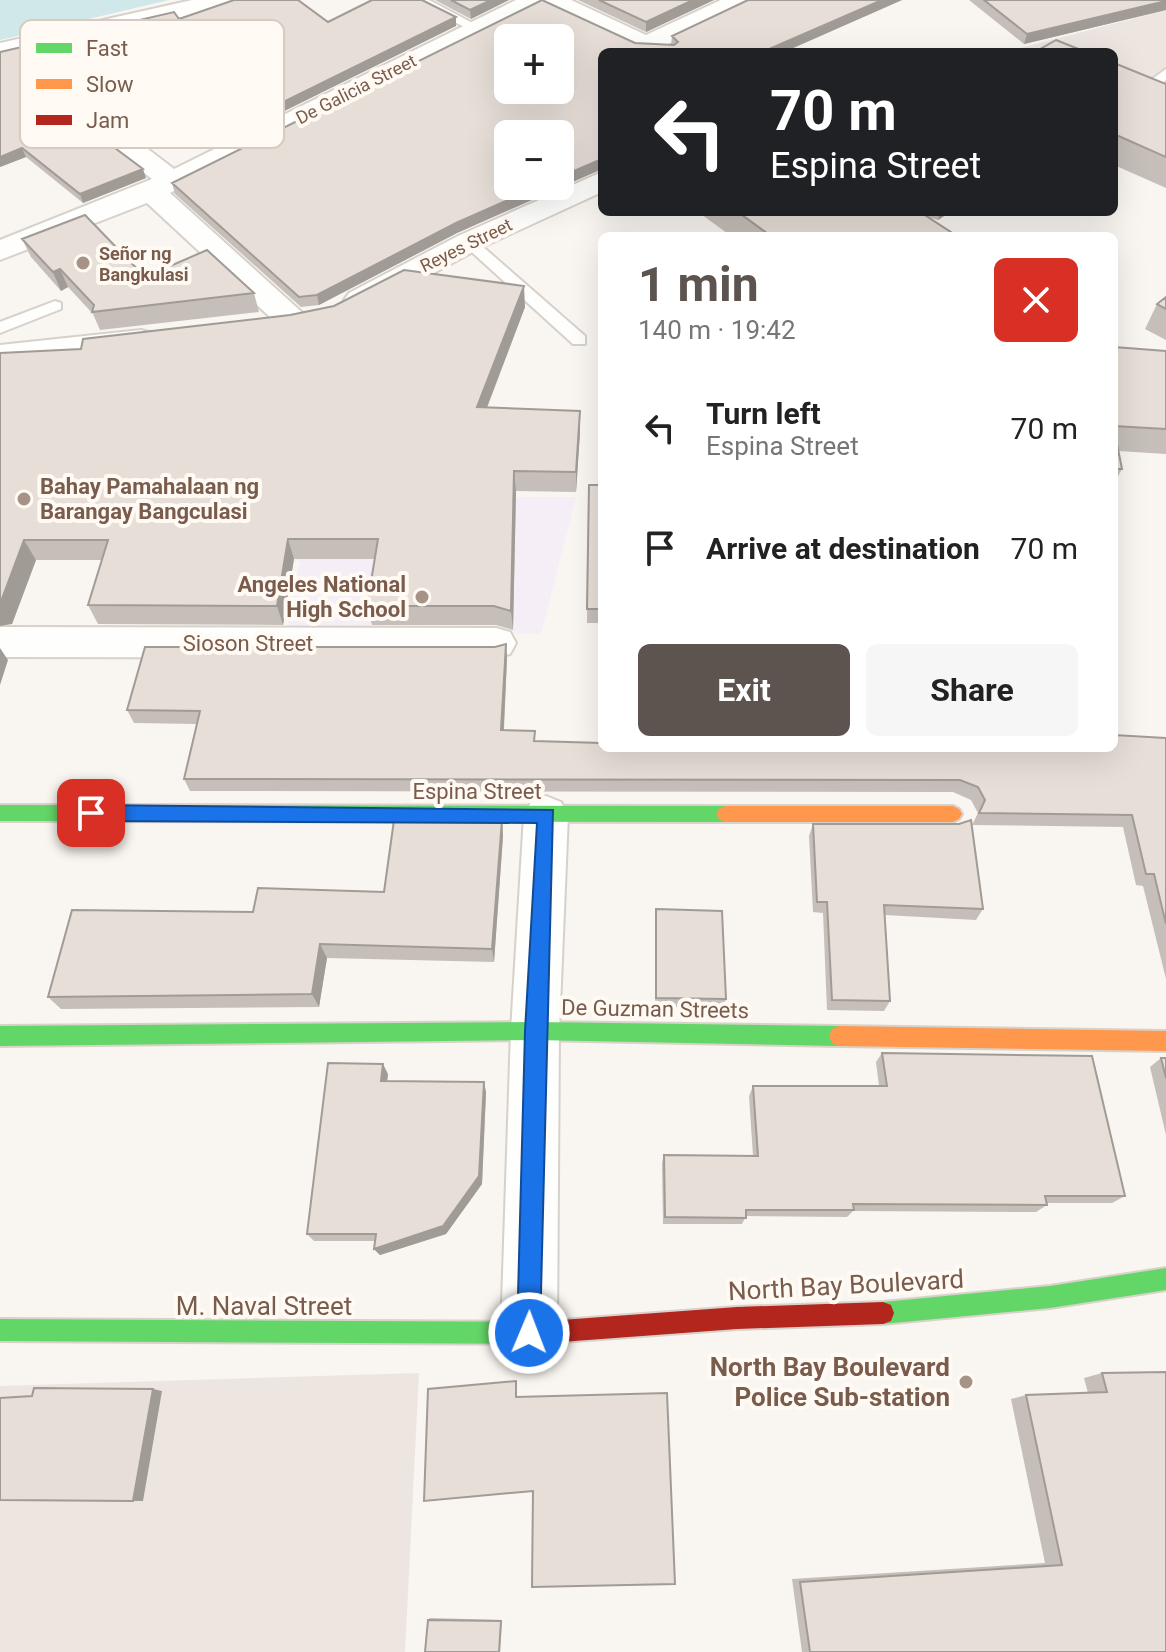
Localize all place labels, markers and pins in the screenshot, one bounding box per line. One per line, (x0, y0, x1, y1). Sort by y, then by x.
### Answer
place label: Señor ng Bangkulasi (99, 243, 189, 285)
marker: Señor ng Bangkulasi (74, 254, 92, 272)
place label: Bahay Pamahalaan ng Barangay Bangculasi (40, 474, 259, 524)
marker: Bahay Pamahalaan ng Barangay Bangculasi (15, 490, 33, 508)
place label: Angeles National High School (237, 572, 406, 622)
marker: Angeles National High School (413, 588, 431, 606)
pin (57, 779, 125, 847)
place label: North Bay Boulevard Police Sub-station (710, 1352, 950, 1412)
marker: North Bay Boulevard Police Sub-station (957, 1373, 975, 1391)

